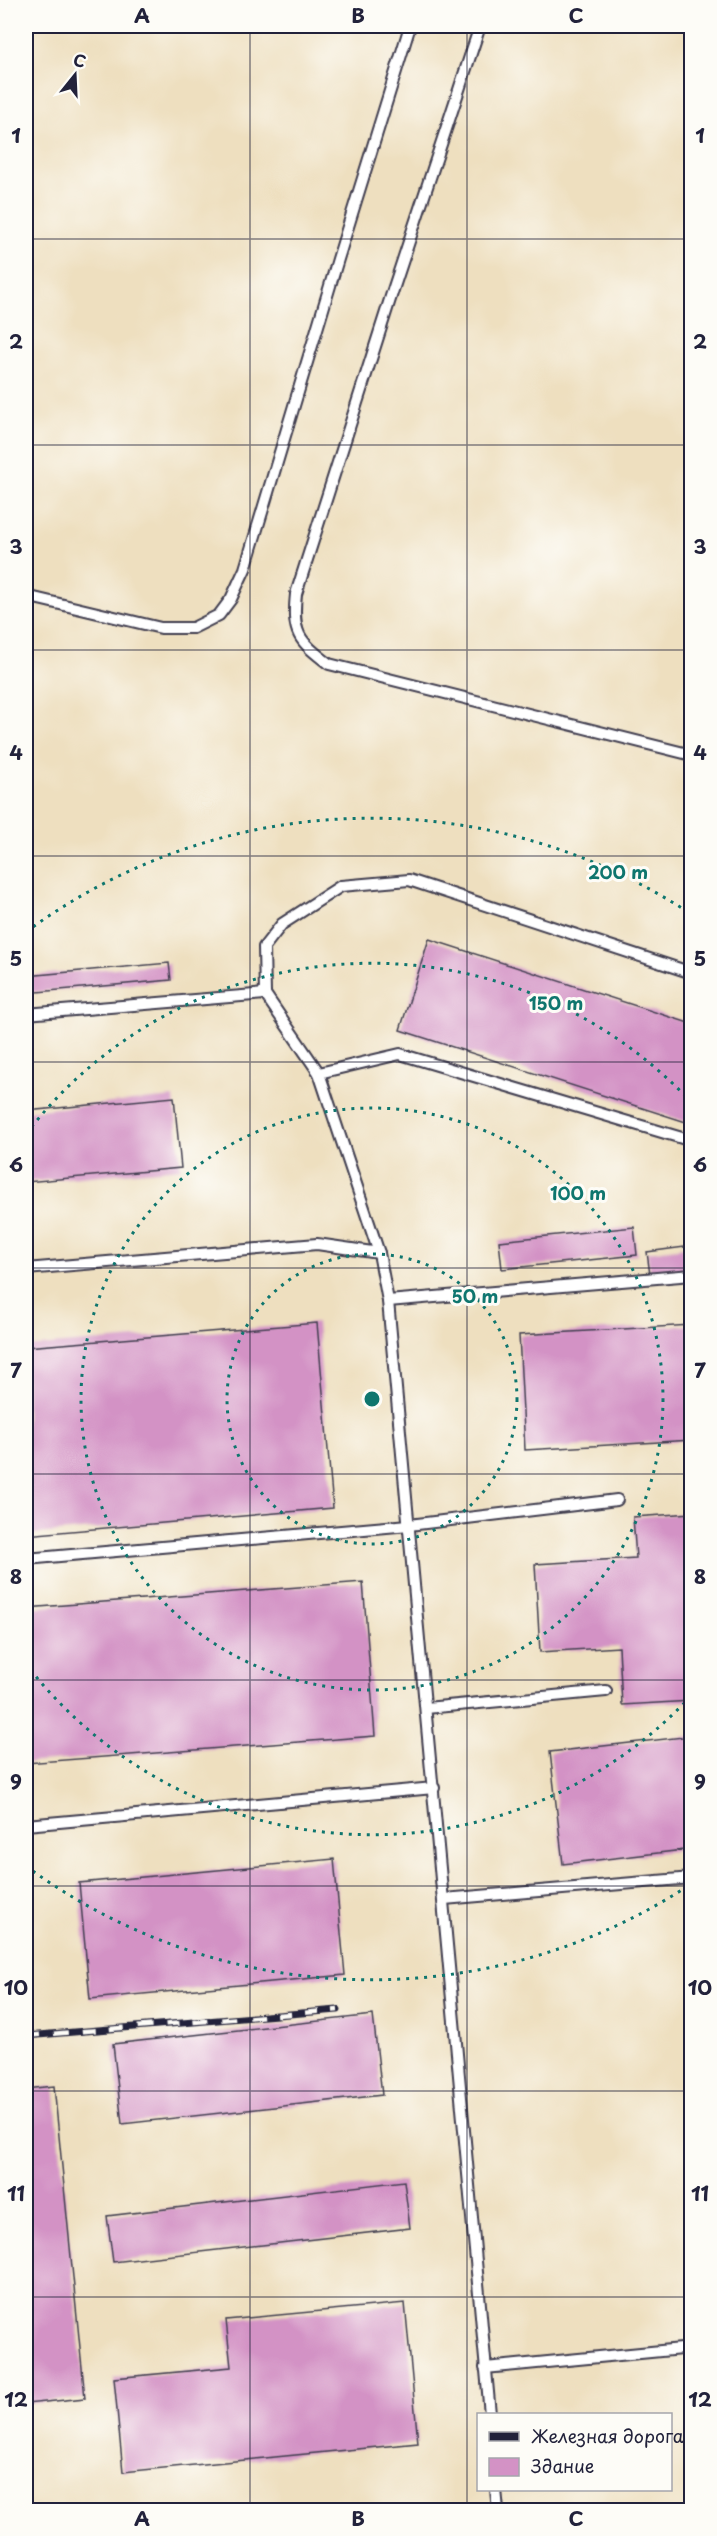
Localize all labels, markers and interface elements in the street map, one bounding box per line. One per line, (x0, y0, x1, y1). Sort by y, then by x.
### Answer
text: A (134, 0, 150, 30)
text: B (351, 0, 365, 30)
text: C (568, 0, 584, 30)
north arrow (45, 45, 105, 105)
text: С (71, 47, 89, 73)
text: 1 (11, 120, 21, 150)
text: 1 (695, 120, 705, 150)
text: 2 (9, 326, 23, 356)
text: 2 (693, 326, 707, 356)
text: 3 (9, 531, 23, 561)
text: 3 (693, 531, 707, 561)
text: 4 (9, 737, 23, 767)
text: 4 (693, 737, 707, 767)
text: 200 m (588, 858, 648, 885)
text: 5 (10, 943, 22, 973)
text: 5 (694, 943, 706, 973)
text: 150 m (529, 989, 583, 1016)
text: 6 (9, 1149, 23, 1179)
text: 6 (693, 1149, 707, 1179)
text: 100 m (550, 1179, 606, 1206)
text: 50 m (452, 1282, 498, 1309)
text: 7 (10, 1355, 22, 1385)
text: 7 (694, 1355, 706, 1385)
centre of rings (362, 1389, 382, 1409)
text: 8 (10, 1561, 22, 1591)
text: 8 (694, 1561, 706, 1591)
text: 9 (10, 1766, 22, 1796)
text: 9 (694, 1766, 706, 1796)
text: 10 (4, 1972, 28, 2002)
text: 10 (688, 1972, 712, 2002)
text: 11 (7, 2178, 25, 2208)
text: 11 (691, 2178, 709, 2208)
text: 12 (4, 2384, 28, 2414)
text: 12 (688, 2384, 712, 2414)
legend (477, 2413, 672, 2491)
text: Железная дорога (531, 2422, 685, 2449)
text: Здание (531, 2452, 594, 2479)
text: A (134, 2503, 150, 2533)
text: B (351, 2503, 365, 2533)
text: C (568, 2503, 584, 2533)

